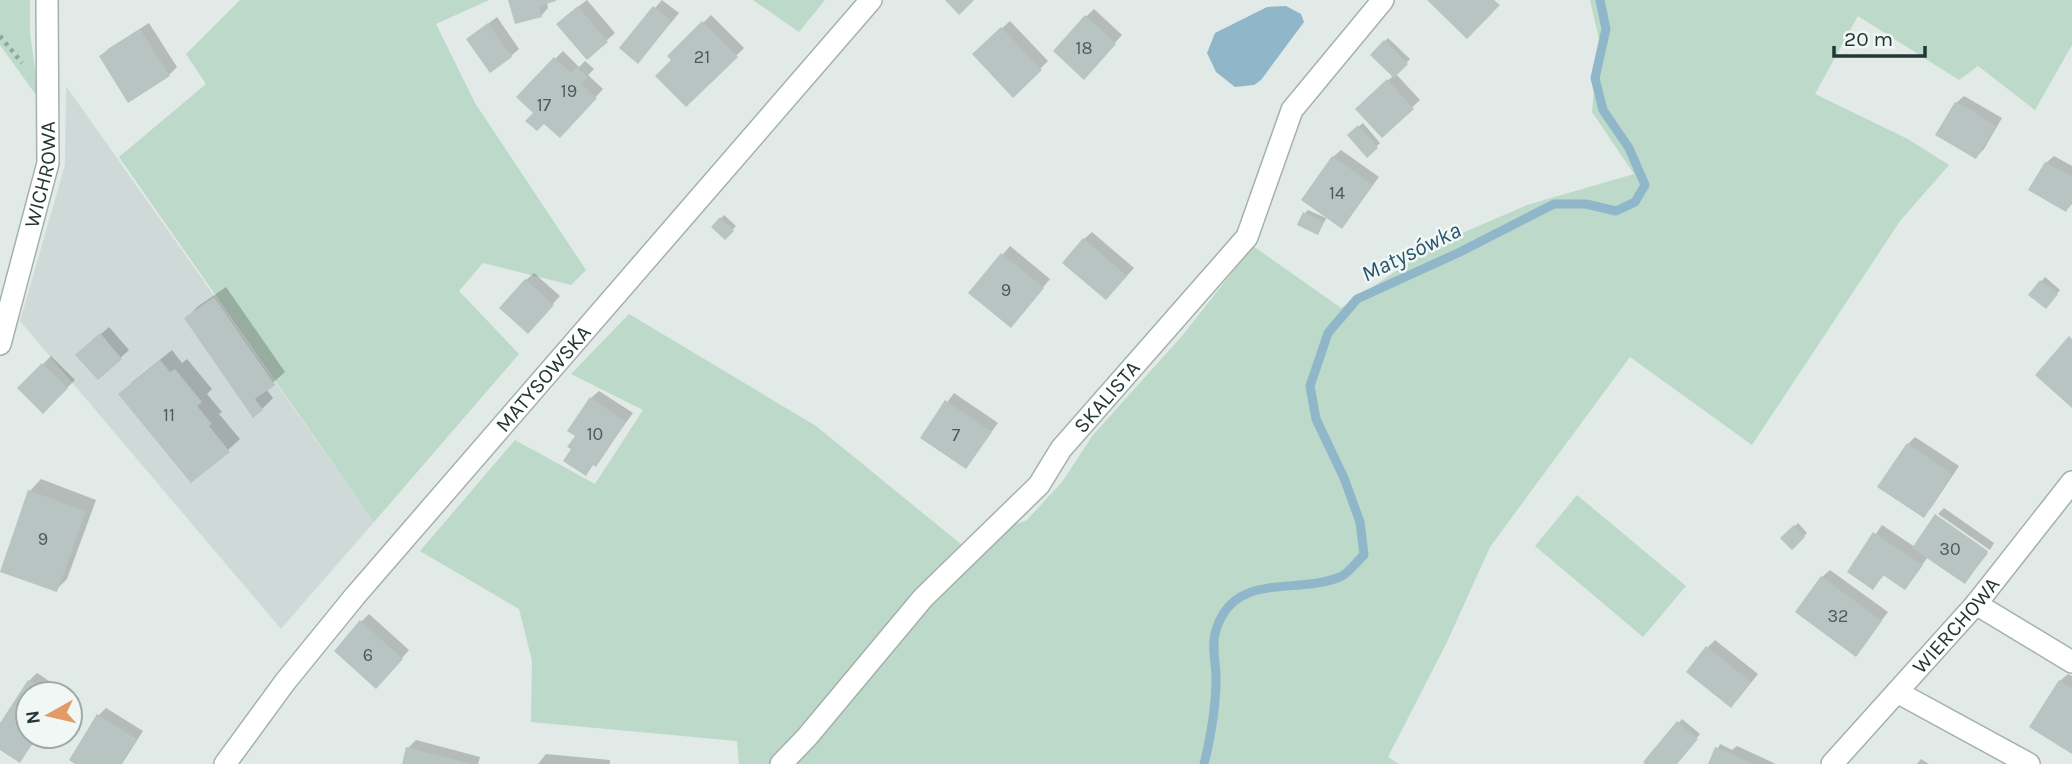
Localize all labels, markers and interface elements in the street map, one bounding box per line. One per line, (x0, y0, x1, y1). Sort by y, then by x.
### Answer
scale bar (1834, 14, 1925, 58)
text: 20 m (1844, 27, 1893, 51)
house number: 18 (1075, 37, 1093, 59)
house number: 21 (694, 46, 710, 68)
house number: 19 (561, 80, 577, 102)
house number: 17 (537, 94, 552, 116)
street label: WICHROWA (19, 121, 60, 230)
house number: 14 (1329, 182, 1345, 204)
water label: Matysówka (1357, 216, 1465, 288)
house number: 9 (1001, 279, 1011, 301)
street label: MATYSOWSKA (491, 320, 596, 437)
street label: SKALISTA (1069, 356, 1145, 438)
house number: 11 (163, 404, 175, 426)
house number: 10 (587, 423, 603, 445)
house number: 7 (952, 424, 961, 446)
house number: 9 (38, 528, 48, 550)
house number: 30 (1939, 538, 1961, 560)
street label: WIERCHOWA (1907, 572, 2004, 678)
house number: 32 (1827, 605, 1849, 627)
house number: 6 (363, 644, 373, 666)
north arrow (14, 680, 84, 750)
text: N (21, 709, 45, 726)

